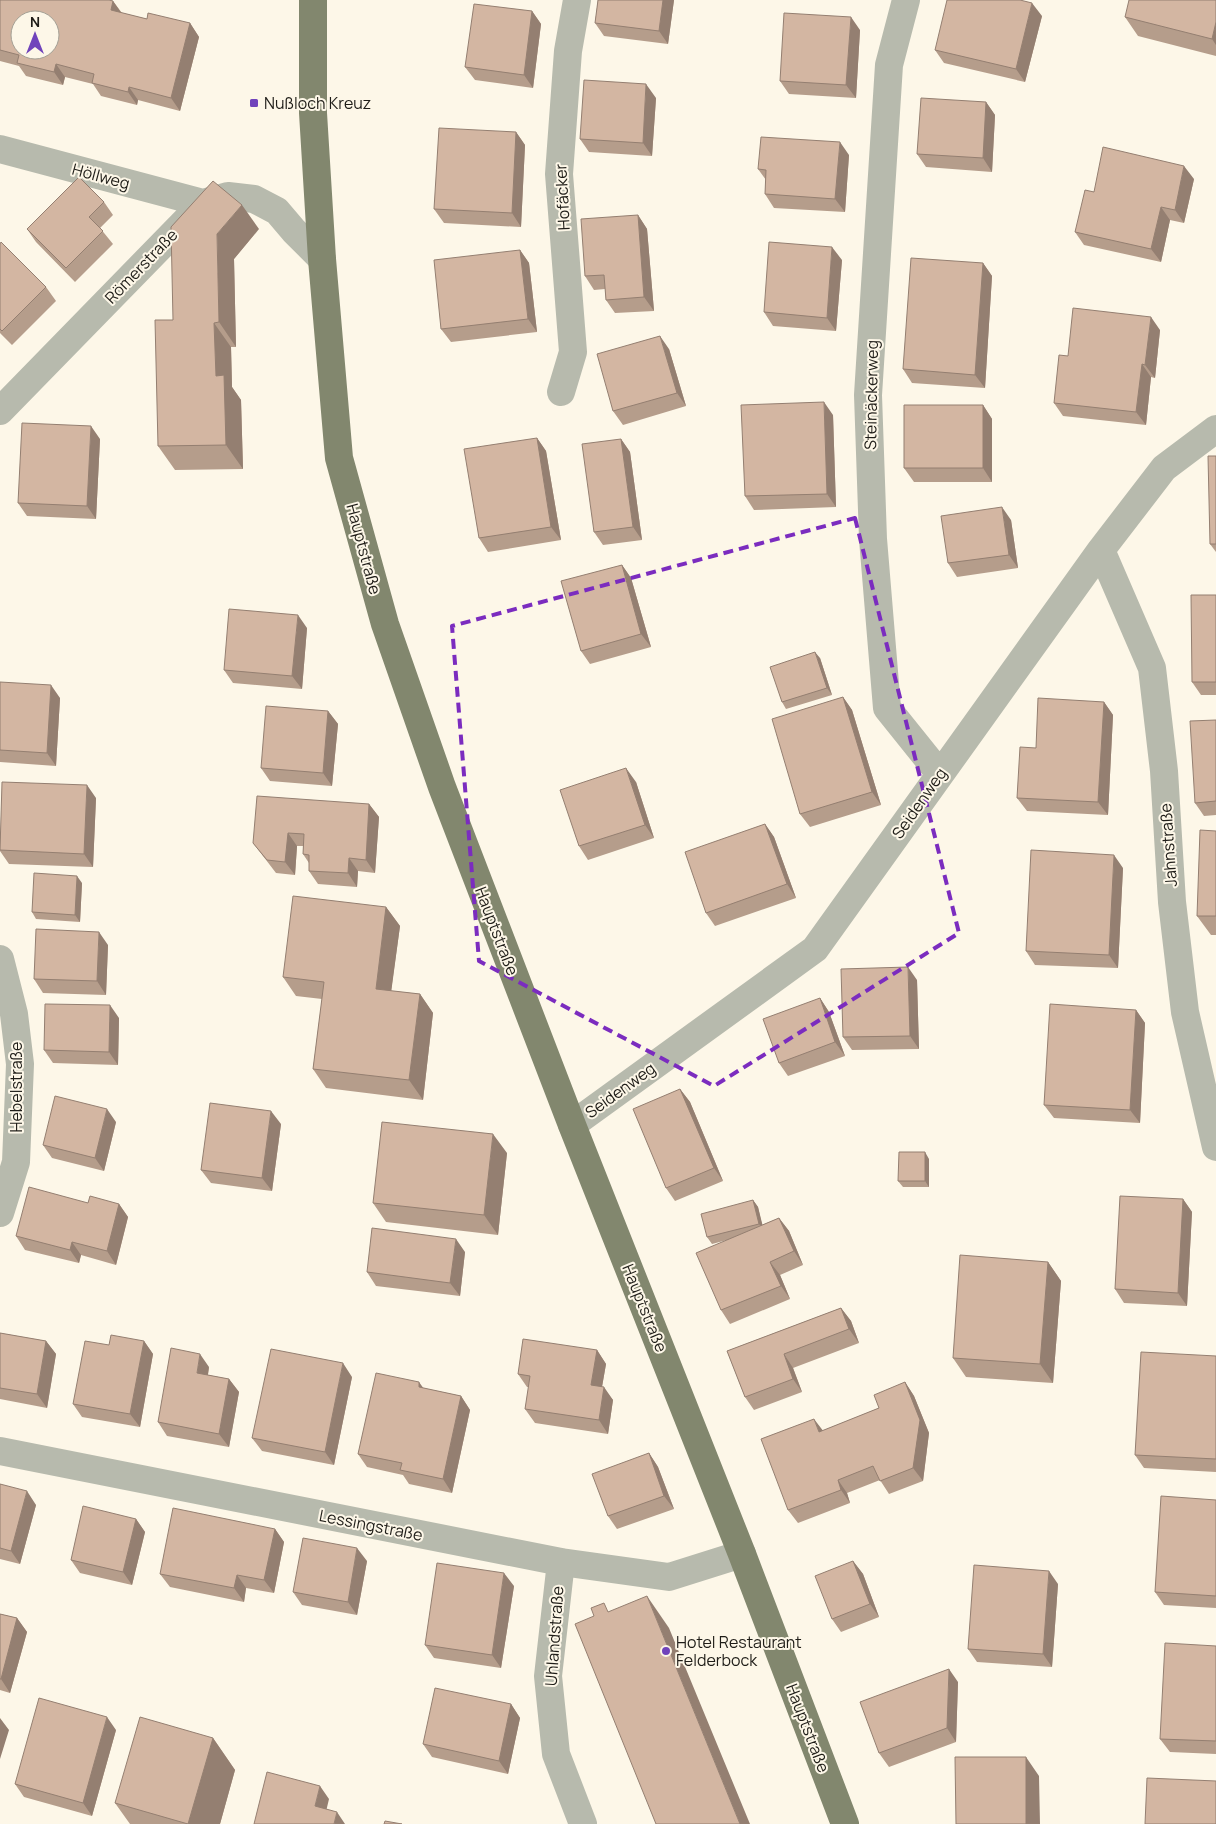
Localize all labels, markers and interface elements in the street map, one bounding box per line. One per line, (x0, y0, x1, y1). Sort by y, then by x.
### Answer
north arrow (10, 10, 60, 60)
text: N (30, 12, 40, 31)
place label: Nußloch Kreuz (264, 92, 371, 114)
marker: Nußloch Kreuz (248, 97, 260, 109)
street label: Höllweg (70, 158, 132, 194)
street label: Hofäcker (549, 163, 575, 231)
street label: Römerstraße (100, 224, 182, 308)
street label: Steinäckerweg (859, 340, 883, 450)
street label: Hauptstraße (341, 501, 387, 597)
street label: Seidenweg (887, 763, 951, 843)
street label: Jahnstraße (1154, 803, 1182, 887)
street label: Hauptstraße (470, 884, 524, 978)
street label: Hebelstraße (5, 1042, 27, 1132)
street label: Seidenweg (580, 1057, 660, 1123)
street label: Hauptstraße (617, 1261, 673, 1355)
street label: Lessingstraße (317, 1504, 425, 1546)
street label: Uhlandstraße (540, 1585, 568, 1687)
place label: Hotel Restaurant Felderbock (676, 1631, 802, 1671)
marker: Hotel Restaurant Felderbock (660, 1645, 672, 1657)
street label: Hauptstraße (781, 1681, 835, 1775)

